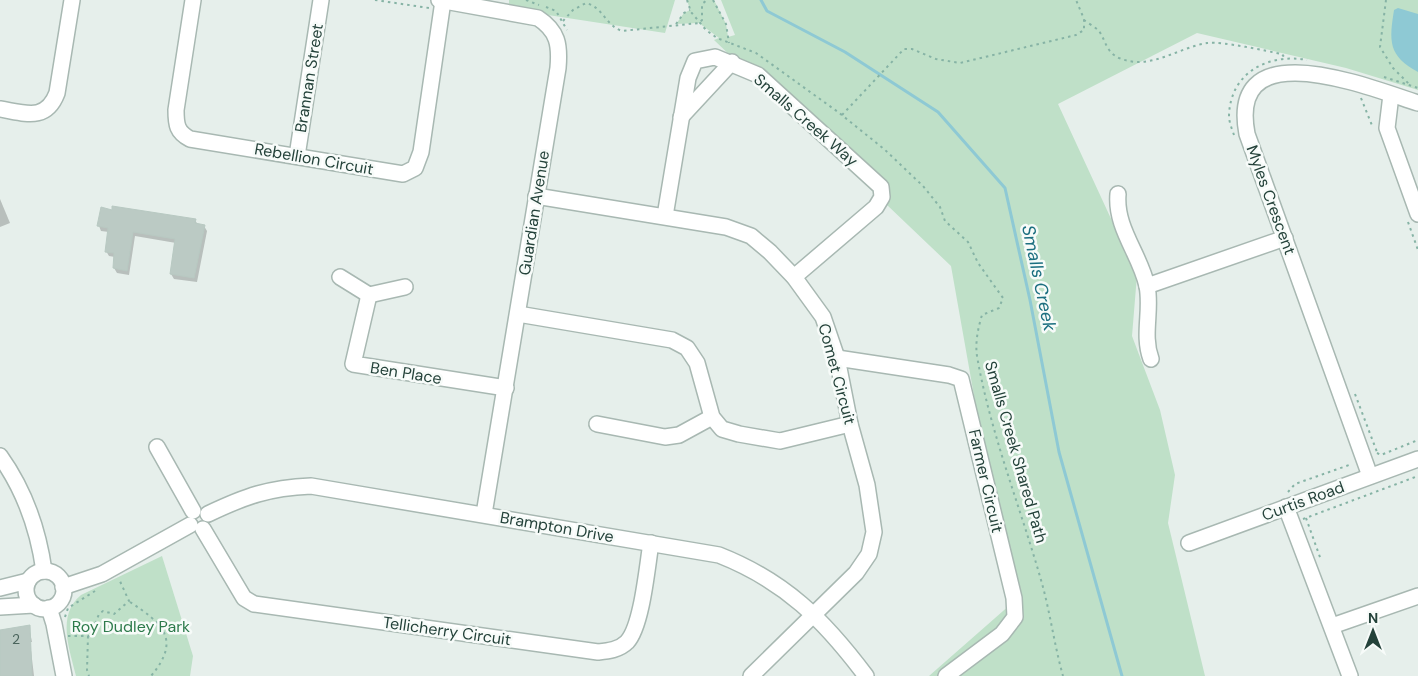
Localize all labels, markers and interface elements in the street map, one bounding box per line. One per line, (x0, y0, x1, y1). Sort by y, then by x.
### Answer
street label: Brannan Street (290, 22, 328, 134)
street label: Smalls Creek Way (750, 69, 863, 171)
street label: Rebellion Circuit (253, 138, 375, 180)
street label: Myles Crescent (1241, 142, 1301, 258)
street label: Guardian Avenue (514, 149, 554, 277)
water label: Smalls Creek (1016, 223, 1062, 334)
street label: Comet Circuit (813, 321, 861, 427)
street label: Ben Place (369, 357, 443, 389)
street label: Smalls Creek Shared Path (980, 359, 1052, 545)
street label: Farmer Circuit (964, 427, 1008, 535)
street label: Curtis Road (1259, 476, 1347, 526)
street label: Brampton Drive (499, 507, 615, 547)
north arrow (1348, 606, 1398, 656)
text: N (1368, 609, 1378, 627)
street label: Tellicherry Circuit (381, 612, 513, 650)
park label: Roy Dudley Park (72, 616, 190, 637)
house number: 2 (12, 630, 20, 648)

